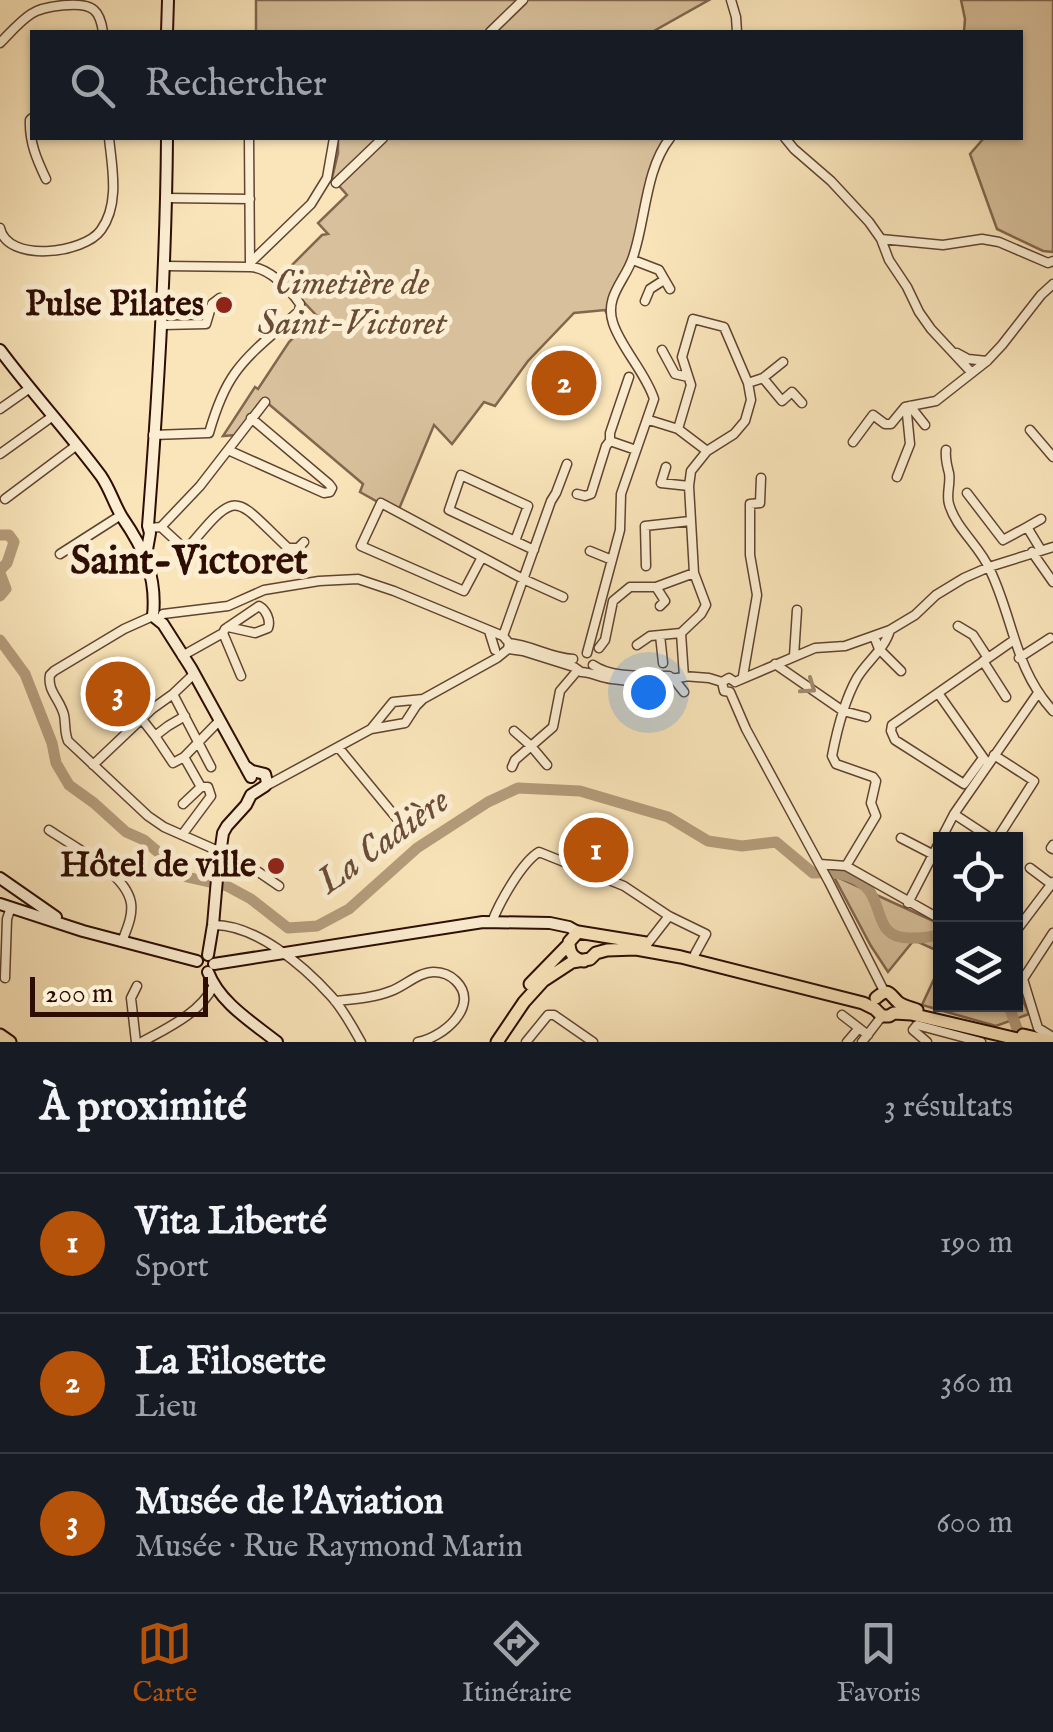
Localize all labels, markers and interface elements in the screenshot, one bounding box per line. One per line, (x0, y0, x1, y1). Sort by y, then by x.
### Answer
search box (30, 30, 1023, 140)
icon: search (65, 58, 120, 113)
text: Rechercher (145, 61, 327, 109)
park label: Cimetière de Saint-Victoret (258, 262, 448, 347)
place label: Pulse Pilates (25, 283, 204, 328)
marker: Pulse Pilates (213, 294, 235, 316)
pin: 2 (532, 346, 596, 420)
district label: Saint-Victoret (70, 537, 308, 588)
pin: 3 (86, 656, 150, 732)
your location (623, 667, 674, 718)
one-way arrow (798, 675, 816, 693)
water label: La Cadière (307, 777, 460, 907)
pin: 1 (564, 812, 628, 888)
map controls (933, 832, 1023, 1012)
button: locate (933, 832, 1023, 922)
place label: Hôtel de ville (60, 844, 256, 889)
marker: Hôtel de ville (265, 855, 287, 877)
button: layers (933, 922, 1023, 1012)
scale bar (30, 972, 208, 1016)
text: 200 m (45, 977, 113, 1012)
text: À proximité (40, 1081, 247, 1134)
text: 3 résultats (884, 1087, 1013, 1128)
text: Vita Liberté (135, 1199, 327, 1247)
text: 1 (67, 1223, 78, 1264)
text: 190 m (940, 1223, 1013, 1264)
text: Sport (135, 1247, 209, 1288)
text: La Filosette (135, 1339, 326, 1387)
text: 2 (65, 1363, 80, 1404)
text: 360 m (940, 1363, 1013, 1404)
text: Lieu (135, 1387, 197, 1428)
text: Musée de l'Aviation (135, 1479, 444, 1527)
text: 3 (67, 1503, 78, 1544)
text: 600 m (936, 1503, 1013, 1544)
text: Musée · Rue Raymond Marin (135, 1527, 523, 1568)
tab: Carte (132, 1616, 197, 1711)
tab: Itinéraire (462, 1616, 572, 1711)
tab: Favoris (837, 1616, 921, 1711)

